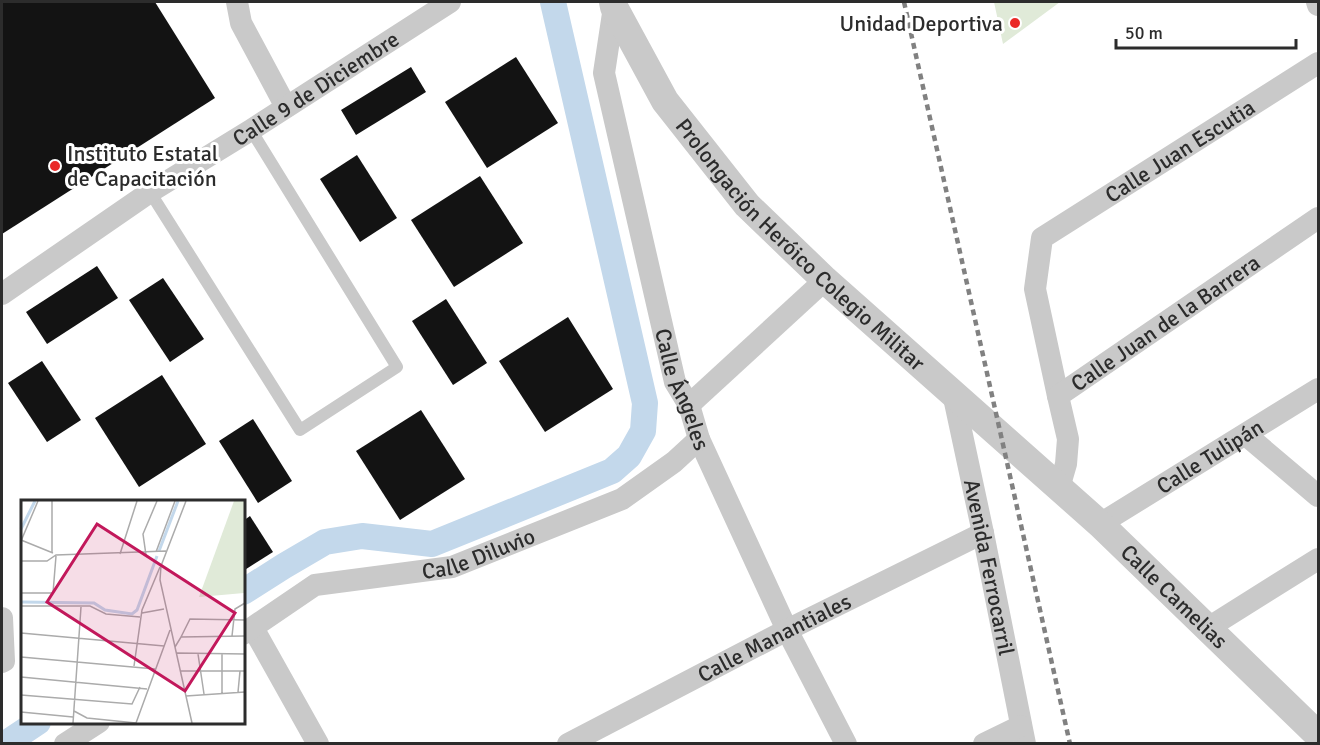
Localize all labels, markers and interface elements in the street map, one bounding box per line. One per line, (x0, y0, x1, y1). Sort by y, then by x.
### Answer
place label: Unidad Deportiva (839, 10, 1003, 37)
scale bar (1116, 12, 1296, 50)
marker: Unidad Deportiva (1008, 16, 1022, 30)
text: 50 m (1125, 22, 1163, 44)
street label: Calle 9 de Diciembre (227, 25, 404, 152)
street label: Calle Juan Escutia (1100, 93, 1260, 208)
street label: Prolongación Heróico Colegio Militar (670, 113, 931, 376)
place label: Instituto Estatal de Capacitación (67, 140, 218, 192)
marker: Instituto Estatal de Capacitación (48, 159, 62, 173)
street label: Calle Juan de la Barrera (1065, 249, 1265, 397)
street label: Calle Ángeles (650, 326, 716, 454)
street label: Calle Tulipán (1151, 413, 1268, 499)
street label: Avenida Ferrocarril (958, 477, 1021, 658)
inset map (21, 500, 244, 724)
street label: Calle Diluvio (420, 522, 539, 584)
street label: Calle Camelias (1115, 538, 1234, 654)
street label: Calle Manantiales (693, 587, 855, 688)

